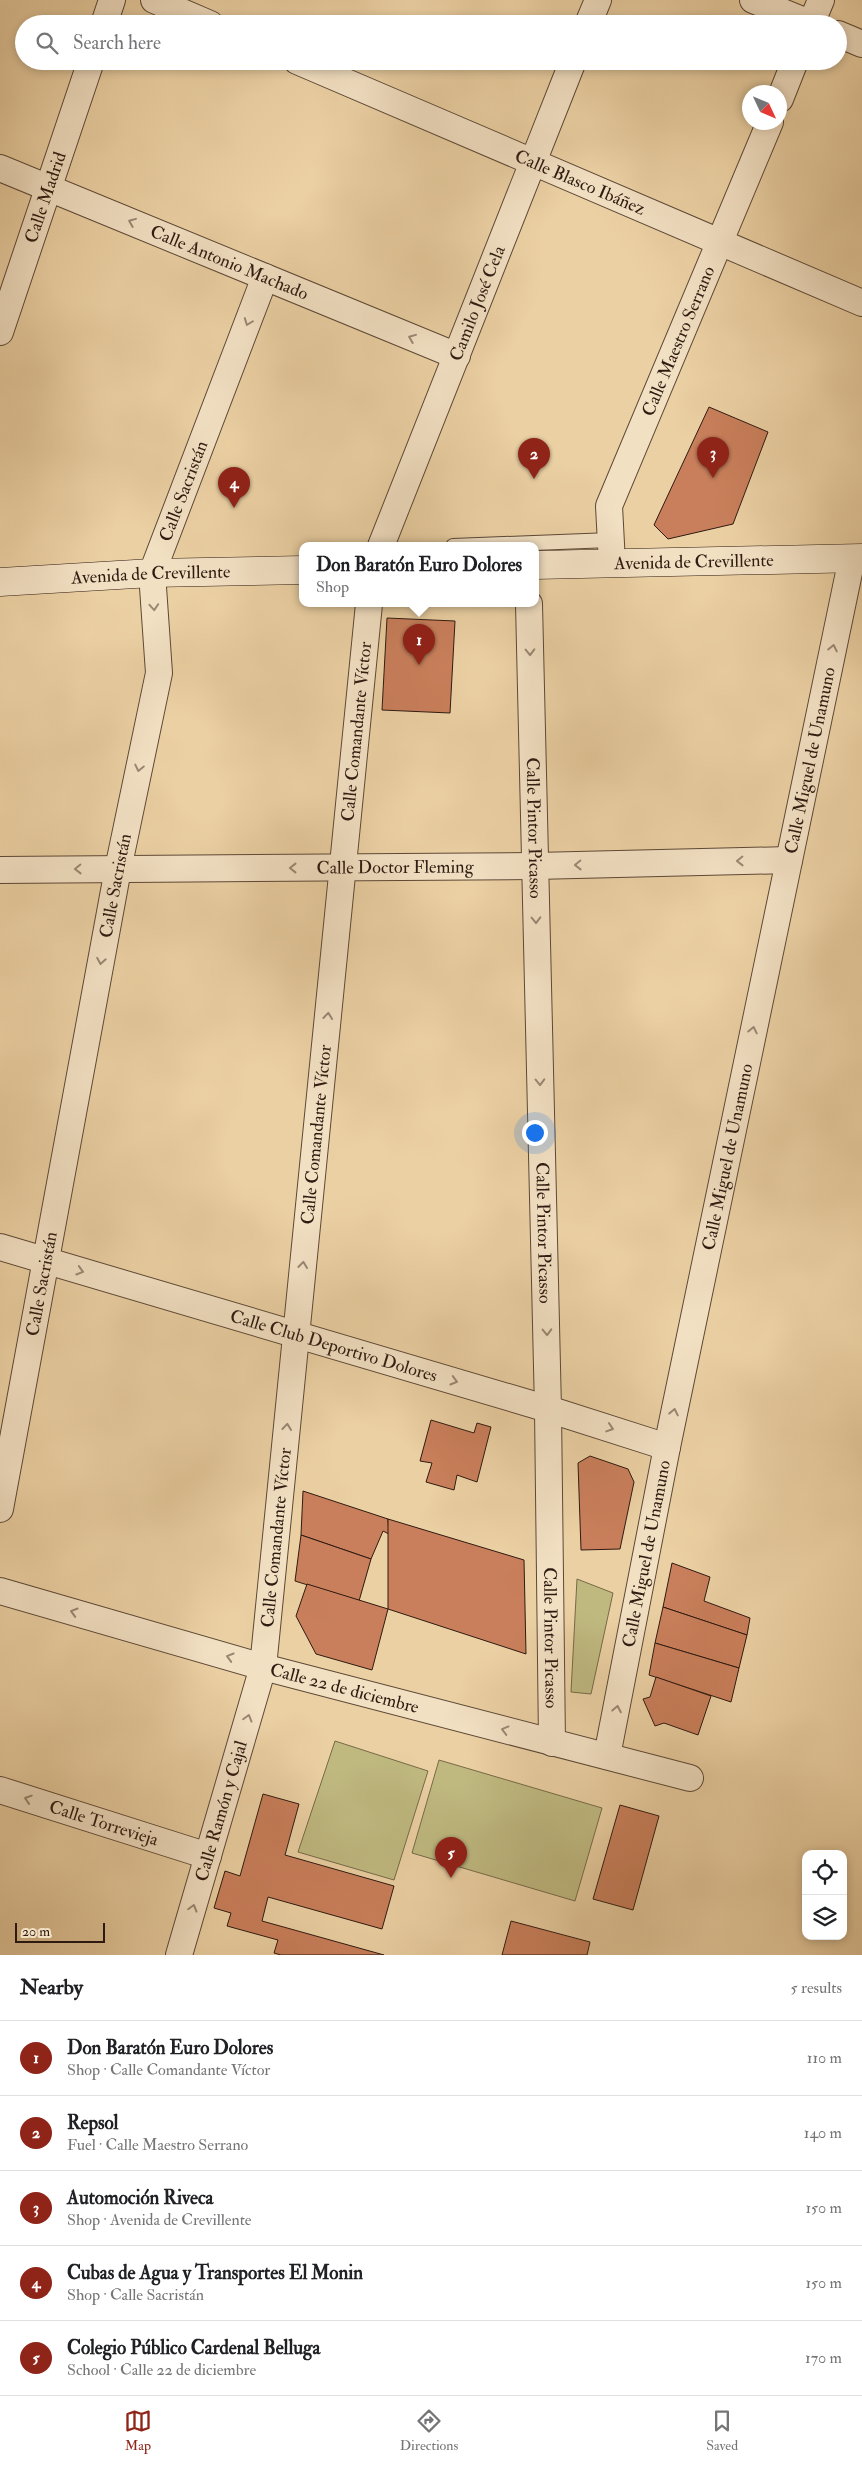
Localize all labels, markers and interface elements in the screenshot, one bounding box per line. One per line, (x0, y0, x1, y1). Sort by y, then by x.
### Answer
search box (15, 15, 847, 70)
icon: search (33, 29, 61, 57)
text: Search here (73, 31, 161, 55)
north arrow (742, 85, 787, 130)
street label: Calle Blasco Ibáñez (511, 145, 649, 221)
street label: Calle Madrid (20, 149, 72, 246)
one-way arrow (128, 218, 137, 228)
street label: Calle Antonio Machado (147, 220, 312, 306)
street label: Camilo José Cela (444, 242, 511, 365)
street label: Calle Maestro Serrano (637, 262, 720, 420)
one-way arrow (243, 318, 253, 326)
one-way arrow (408, 333, 417, 344)
pin: 3 (697, 437, 729, 478)
street label: Calle Sacristán (154, 438, 213, 545)
pin: 2 (518, 438, 550, 479)
pin: 4 (218, 467, 250, 508)
popup (299, 542, 539, 607)
street label: Avenida de Crevillente (613, 549, 774, 575)
text: Don Baratón Euro Dolores (316, 553, 522, 577)
street label: Avenida de Crevillente (70, 560, 231, 590)
text: Shop (316, 577, 349, 597)
one-way arrow (149, 604, 160, 612)
pin: 1 (403, 624, 435, 665)
street label: Calle Comandante Víctor (336, 640, 377, 823)
one-way arrow (827, 644, 838, 652)
one-way arrow (525, 649, 535, 657)
street label: Calle Miguel de Unamuno (780, 665, 841, 856)
street label: Calle Pintor Picasso (521, 757, 547, 899)
one-way arrow (134, 763, 145, 772)
street label: Calle Sacristán (95, 831, 137, 940)
street label: Calle Doctor Fleming (316, 855, 475, 880)
one-way arrow (736, 856, 744, 866)
one-way arrow (573, 860, 581, 870)
one-way arrow (288, 863, 296, 873)
one-way arrow (73, 864, 81, 874)
one-way arrow (531, 916, 542, 924)
one-way arrow (96, 957, 106, 966)
one-way arrow (322, 1012, 333, 1020)
one-way arrow (748, 1025, 758, 1034)
street label: Calle Comandante Víctor (296, 1043, 337, 1226)
street label: Calle Miguel de Unamuno (697, 1061, 759, 1253)
one-way arrow (535, 1079, 546, 1087)
your location (522, 1120, 548, 1146)
street label: Calle Pintor Picasso (530, 1162, 557, 1304)
street label: Calle Sacristán (21, 1230, 63, 1338)
one-way arrow (297, 1261, 308, 1269)
one-way arrow (76, 1266, 84, 1276)
street label: Calle Club Deportivo Dolores (227, 1305, 440, 1388)
one-way arrow (541, 1329, 552, 1337)
one-way arrow (450, 1376, 458, 1386)
one-way arrow (668, 1407, 679, 1416)
one-way arrow (281, 1422, 292, 1430)
one-way arrow (605, 1423, 614, 1433)
street label: Calle Comandante Víctor (256, 1446, 297, 1629)
street label: Calle Miguel de Unamuno (617, 1458, 676, 1649)
street label: Calle Pintor Picasso (538, 1567, 563, 1709)
one-way arrow (70, 1608, 78, 1618)
one-way arrow (226, 1653, 234, 1663)
street label: Calle 22 de diciembre (267, 1658, 422, 1719)
one-way arrow (611, 1704, 621, 1713)
one-way arrow (242, 1714, 253, 1723)
one-way arrow (501, 1725, 510, 1736)
street label: Calle Ramón y Cajal (190, 1738, 253, 1884)
one-way arrow (25, 1795, 33, 1805)
street label: Calle Torrevieja (46, 1795, 162, 1852)
pin: 5 (435, 1837, 467, 1878)
map controls (802, 1850, 847, 1940)
button: locate (802, 1850, 847, 1895)
button: layers (802, 1895, 847, 1940)
one-way arrow (187, 1904, 198, 1913)
scale bar (15, 1920, 105, 1943)
text: 20 m (22, 1923, 50, 1940)
text: Nearby (20, 1974, 83, 2001)
text: 5 results (791, 1978, 842, 1998)
text: Don Baratón Euro Dolores (67, 2036, 273, 2060)
text: 1 (33, 2048, 39, 2068)
text: 110 m (807, 2048, 842, 2068)
text: Shop · Calle Comandante Víctor (67, 2060, 270, 2080)
text: Repsol (67, 2111, 118, 2135)
text: 2 (32, 2123, 40, 2143)
text: 140 m (804, 2123, 842, 2143)
text: Fuel · Calle Maestro Serrano (67, 2135, 248, 2155)
text: Automoción Riveca (67, 2186, 213, 2210)
text: 3 (33, 2198, 39, 2218)
text: 150 m (805, 2198, 842, 2218)
text: Shop · Avenida de Crevillente (67, 2210, 252, 2230)
text: Cubas de Agua y Transportes El Monin (67, 2261, 363, 2285)
text: 4 (32, 2273, 40, 2293)
text: 150 m (805, 2273, 842, 2293)
text: Shop · Calle Sacristán (67, 2285, 204, 2305)
text: Colegio Público Cardenal Belluga (67, 2336, 320, 2360)
text: 5 (32, 2348, 40, 2368)
text: 170 m (805, 2348, 842, 2368)
text: School · Calle 22 de diciembre (67, 2360, 256, 2380)
tab: Map (124, 2407, 152, 2454)
tab: Directions (400, 2407, 458, 2454)
tab: Saved (706, 2407, 738, 2454)

